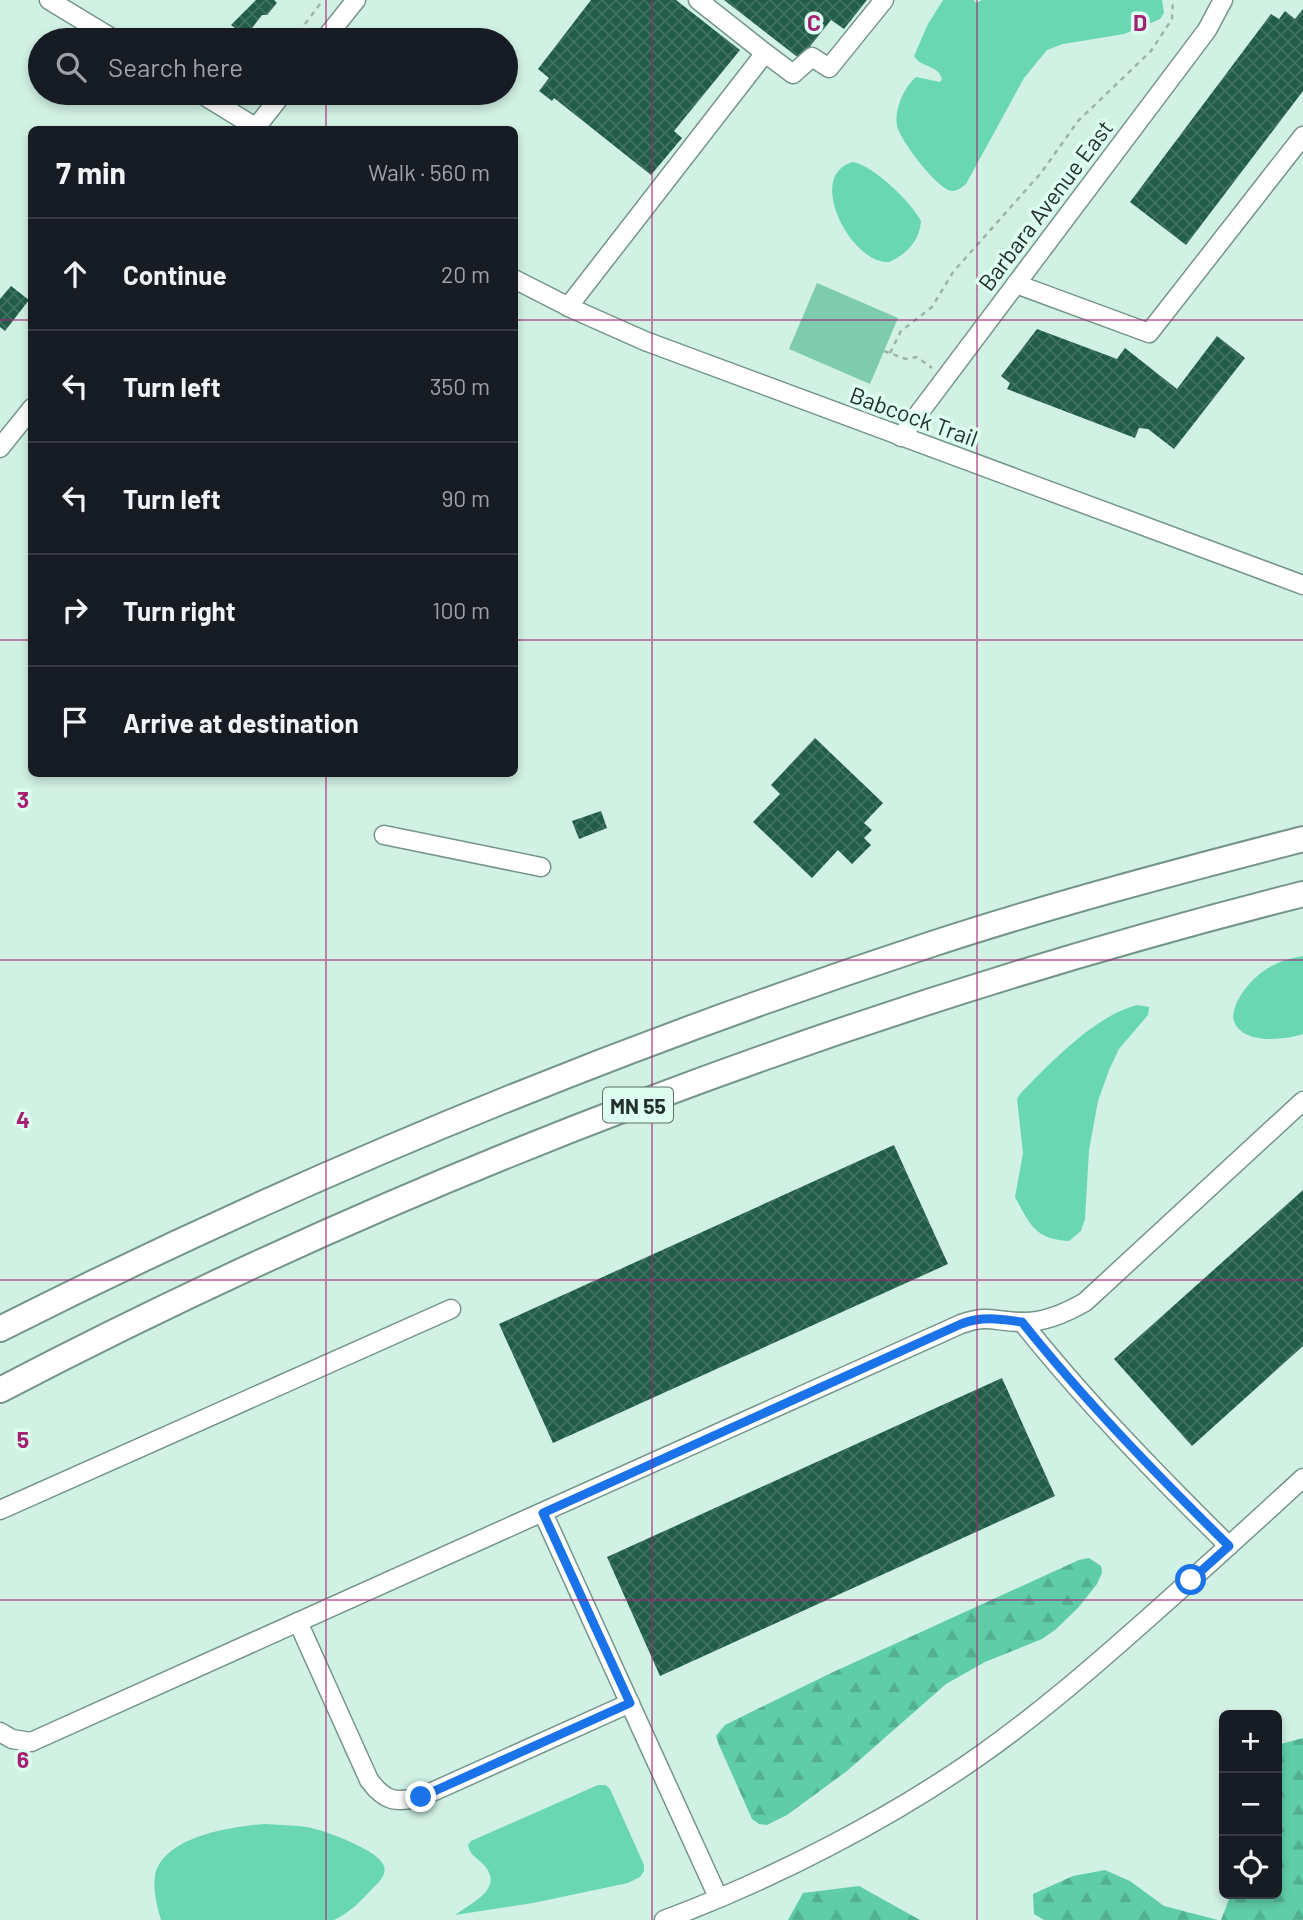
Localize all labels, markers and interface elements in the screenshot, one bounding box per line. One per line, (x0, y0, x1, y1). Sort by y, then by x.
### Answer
text: C (807, 8, 821, 36)
text: D (1133, 8, 1147, 36)
search box (28, 28, 518, 105)
icon: search (52, 48, 90, 86)
text: Search here (108, 51, 243, 82)
street label: Barbara Avenue East (972, 114, 1118, 296)
text: 7 min (56, 154, 126, 190)
text: Walk · 560 m (368, 158, 490, 186)
icon: ahead (56, 255, 94, 293)
text: Continue (123, 259, 227, 290)
text: 20 m (441, 260, 490, 288)
icon: left (56, 367, 94, 405)
text: Turn left (123, 371, 221, 402)
text: 350 m (430, 372, 490, 400)
street label: Babcock Trail (846, 380, 982, 452)
icon: left (56, 479, 94, 517)
text: Turn left (123, 483, 221, 514)
text: 90 m (441, 484, 490, 512)
icon: right (56, 591, 94, 629)
text: Turn right (123, 595, 236, 626)
text: 100 m (432, 596, 490, 624)
icon: arrive (56, 703, 94, 741)
text: Arrive at destination (123, 707, 359, 738)
text: 3 (17, 785, 29, 813)
road number: MN 55 (603, 1088, 673, 1122)
text: 4 (16, 1105, 30, 1133)
text: 5 (17, 1425, 29, 1453)
route start (1175, 1564, 1206, 1595)
map controls (1219, 1710, 1282, 1899)
button: + (1219, 1710, 1282, 1773)
text: 6 (17, 1745, 29, 1773)
button: − (1219, 1773, 1282, 1836)
route end (405, 1781, 436, 1812)
button: locate (1219, 1836, 1282, 1899)

